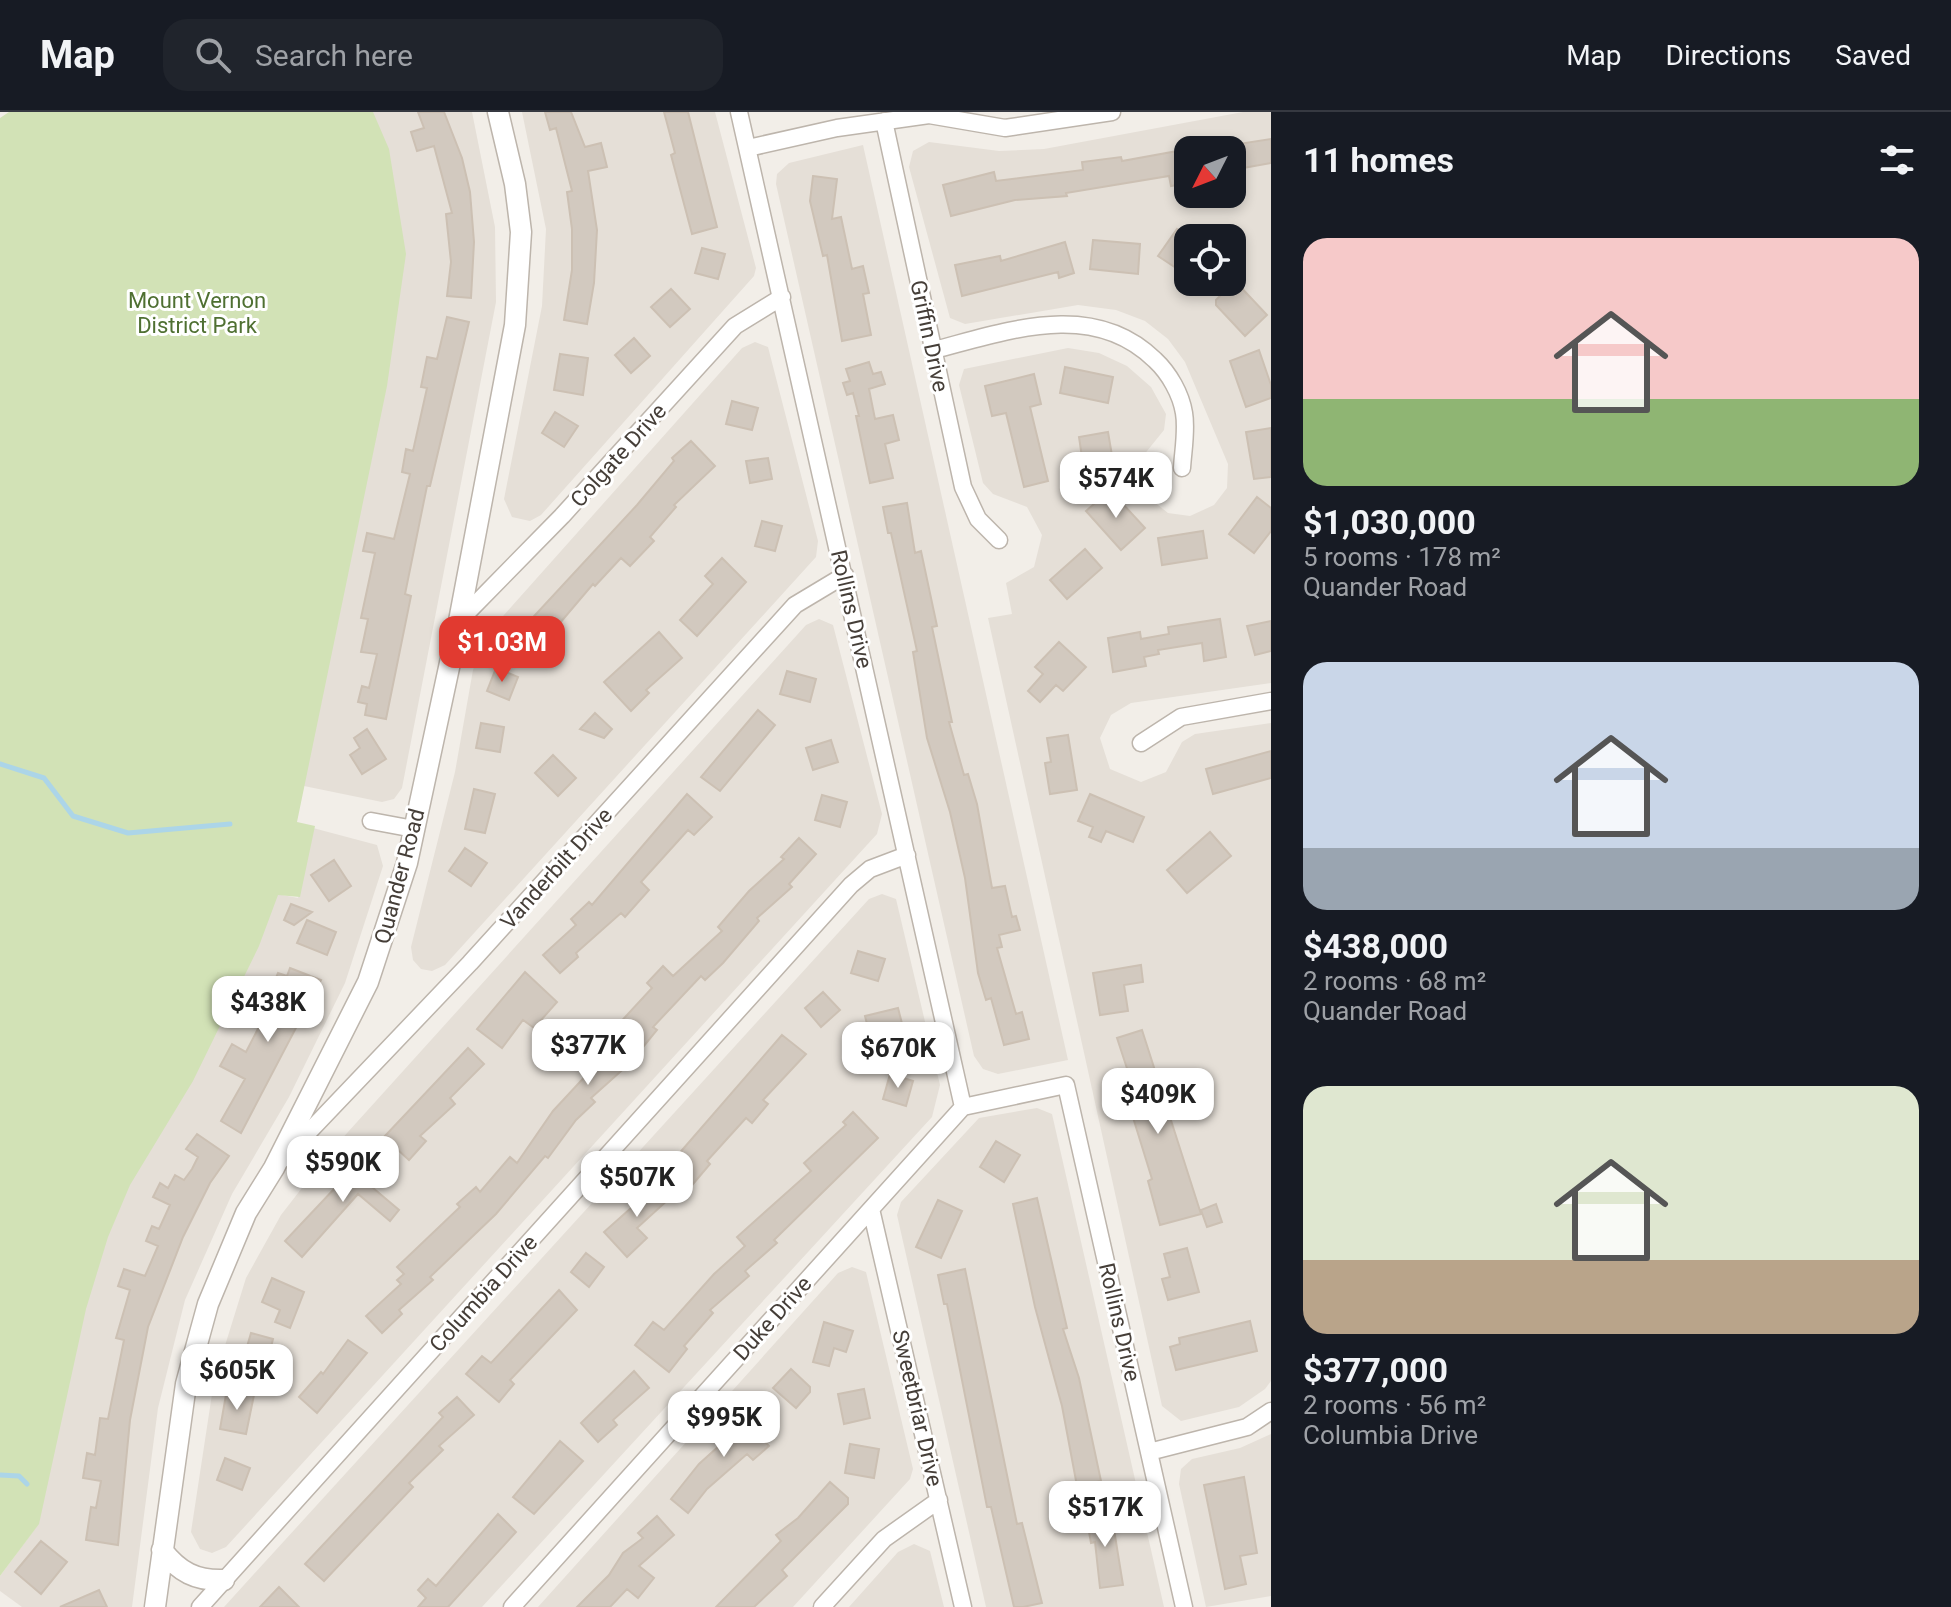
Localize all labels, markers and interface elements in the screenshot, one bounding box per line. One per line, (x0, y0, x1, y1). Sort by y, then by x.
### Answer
search box (163, 19, 723, 91)
text: Map (40, 33, 115, 77)
icon: search (191, 33, 235, 77)
text: Search here (255, 38, 413, 73)
text: Map (1566, 39, 1622, 72)
text: Directions (1666, 39, 1791, 72)
text: Saved (1835, 39, 1911, 72)
north arrow (1174, 136, 1246, 208)
map controls (1174, 136, 1246, 296)
icon: filters (1875, 138, 1919, 182)
text: 11 homes (1303, 140, 1454, 180)
button: locate (1174, 224, 1246, 296)
street label: Griffin Drive (905, 278, 954, 394)
park label: Mount Vernon District Park (128, 288, 266, 338)
icon: home (1539, 290, 1683, 434)
street label: Colgate Drive (565, 399, 671, 512)
pin: $574K (1060, 452, 1172, 520)
text: $574K (1078, 463, 1154, 493)
text: $1,030,000 (1303, 502, 1476, 542)
text: 5 rooms · 178 m² (1303, 542, 1501, 572)
street label: Rollins Drive (826, 548, 877, 671)
text: Quander Road (1303, 572, 1467, 602)
pin: $1.03M (437, 616, 567, 684)
text: $1.03M (457, 627, 547, 657)
icon: home (1539, 714, 1683, 858)
street label: Vanderbilt Drive (495, 803, 617, 934)
street label: Quander Road (369, 806, 430, 946)
text: $438,000 (1303, 926, 1448, 966)
text: 2 rooms · 68 m² (1303, 966, 1486, 996)
pin: $438K (212, 976, 324, 1044)
text: $438K (230, 987, 306, 1017)
text: Quander Road (1303, 996, 1467, 1026)
pin: $377K (532, 1019, 644, 1087)
pin: $670K (842, 1022, 954, 1090)
text: $377K (550, 1030, 626, 1060)
text: $670K (860, 1033, 936, 1063)
pin: $409K (1102, 1068, 1214, 1136)
text: $409K (1120, 1079, 1196, 1109)
pin: $590K (287, 1136, 399, 1204)
icon: home (1539, 1138, 1683, 1282)
text: $590K (305, 1147, 381, 1177)
pin: $507K (581, 1151, 693, 1219)
text: $507K (599, 1162, 675, 1192)
street label: Columbia Drive (424, 1230, 542, 1357)
street label: Rollins Drive (1094, 1261, 1145, 1384)
street label: Duke Drive (728, 1271, 816, 1365)
street label: Sweetbriar Drive (887, 1328, 948, 1489)
pin: $605K (181, 1344, 293, 1412)
text: $377,000 (1303, 1350, 1448, 1390)
text: $605K (199, 1355, 275, 1385)
text: 2 rooms · 56 m² (1303, 1390, 1486, 1420)
pin: $995K (668, 1391, 780, 1459)
text: $995K (686, 1402, 762, 1432)
text: Columbia Drive (1303, 1420, 1478, 1450)
pin: $517K (1049, 1481, 1161, 1549)
text: $517K (1067, 1492, 1143, 1522)

